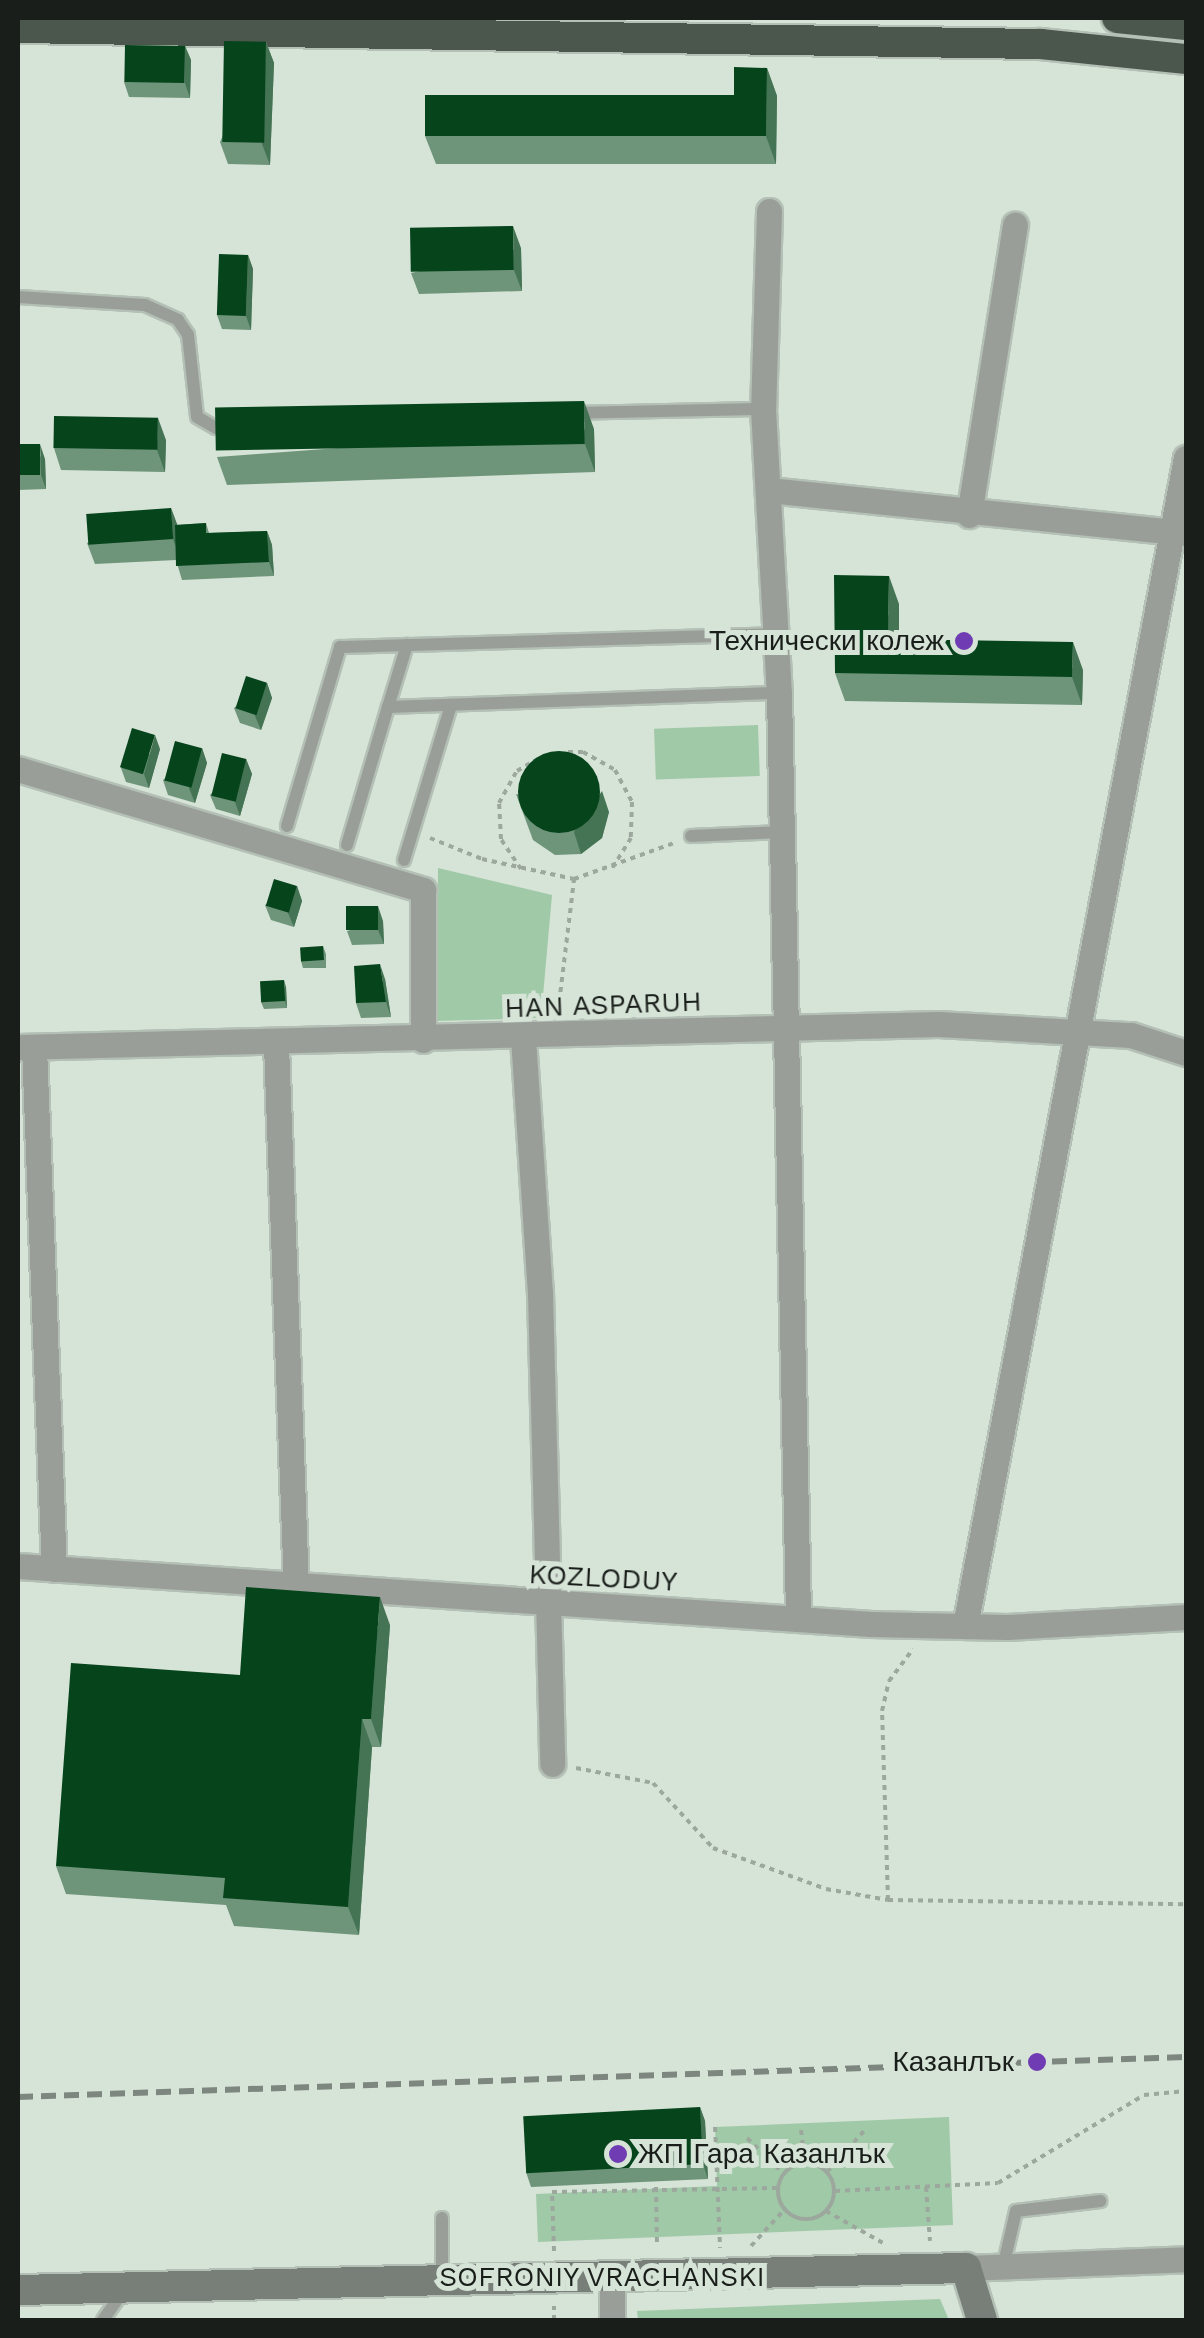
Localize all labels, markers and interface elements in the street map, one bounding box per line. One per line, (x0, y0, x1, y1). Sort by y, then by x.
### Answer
place label: Технически колеж (709, 624, 944, 658)
marker: Технически колеж (953, 630, 975, 652)
street label: HAN ASPARUH (503, 985, 703, 1025)
street label: KOZLODUY (528, 1557, 678, 1599)
place label: Казанлък (892, 2045, 1014, 2079)
marker: Казанлък (1024, 2049, 1050, 2075)
place label: ЖП Гара Казанлък (638, 2137, 885, 2171)
marker: ЖП Гара Казанлък (607, 2143, 629, 2165)
street label: SOFRONIY VRACHANSKI (438, 2260, 766, 2294)

